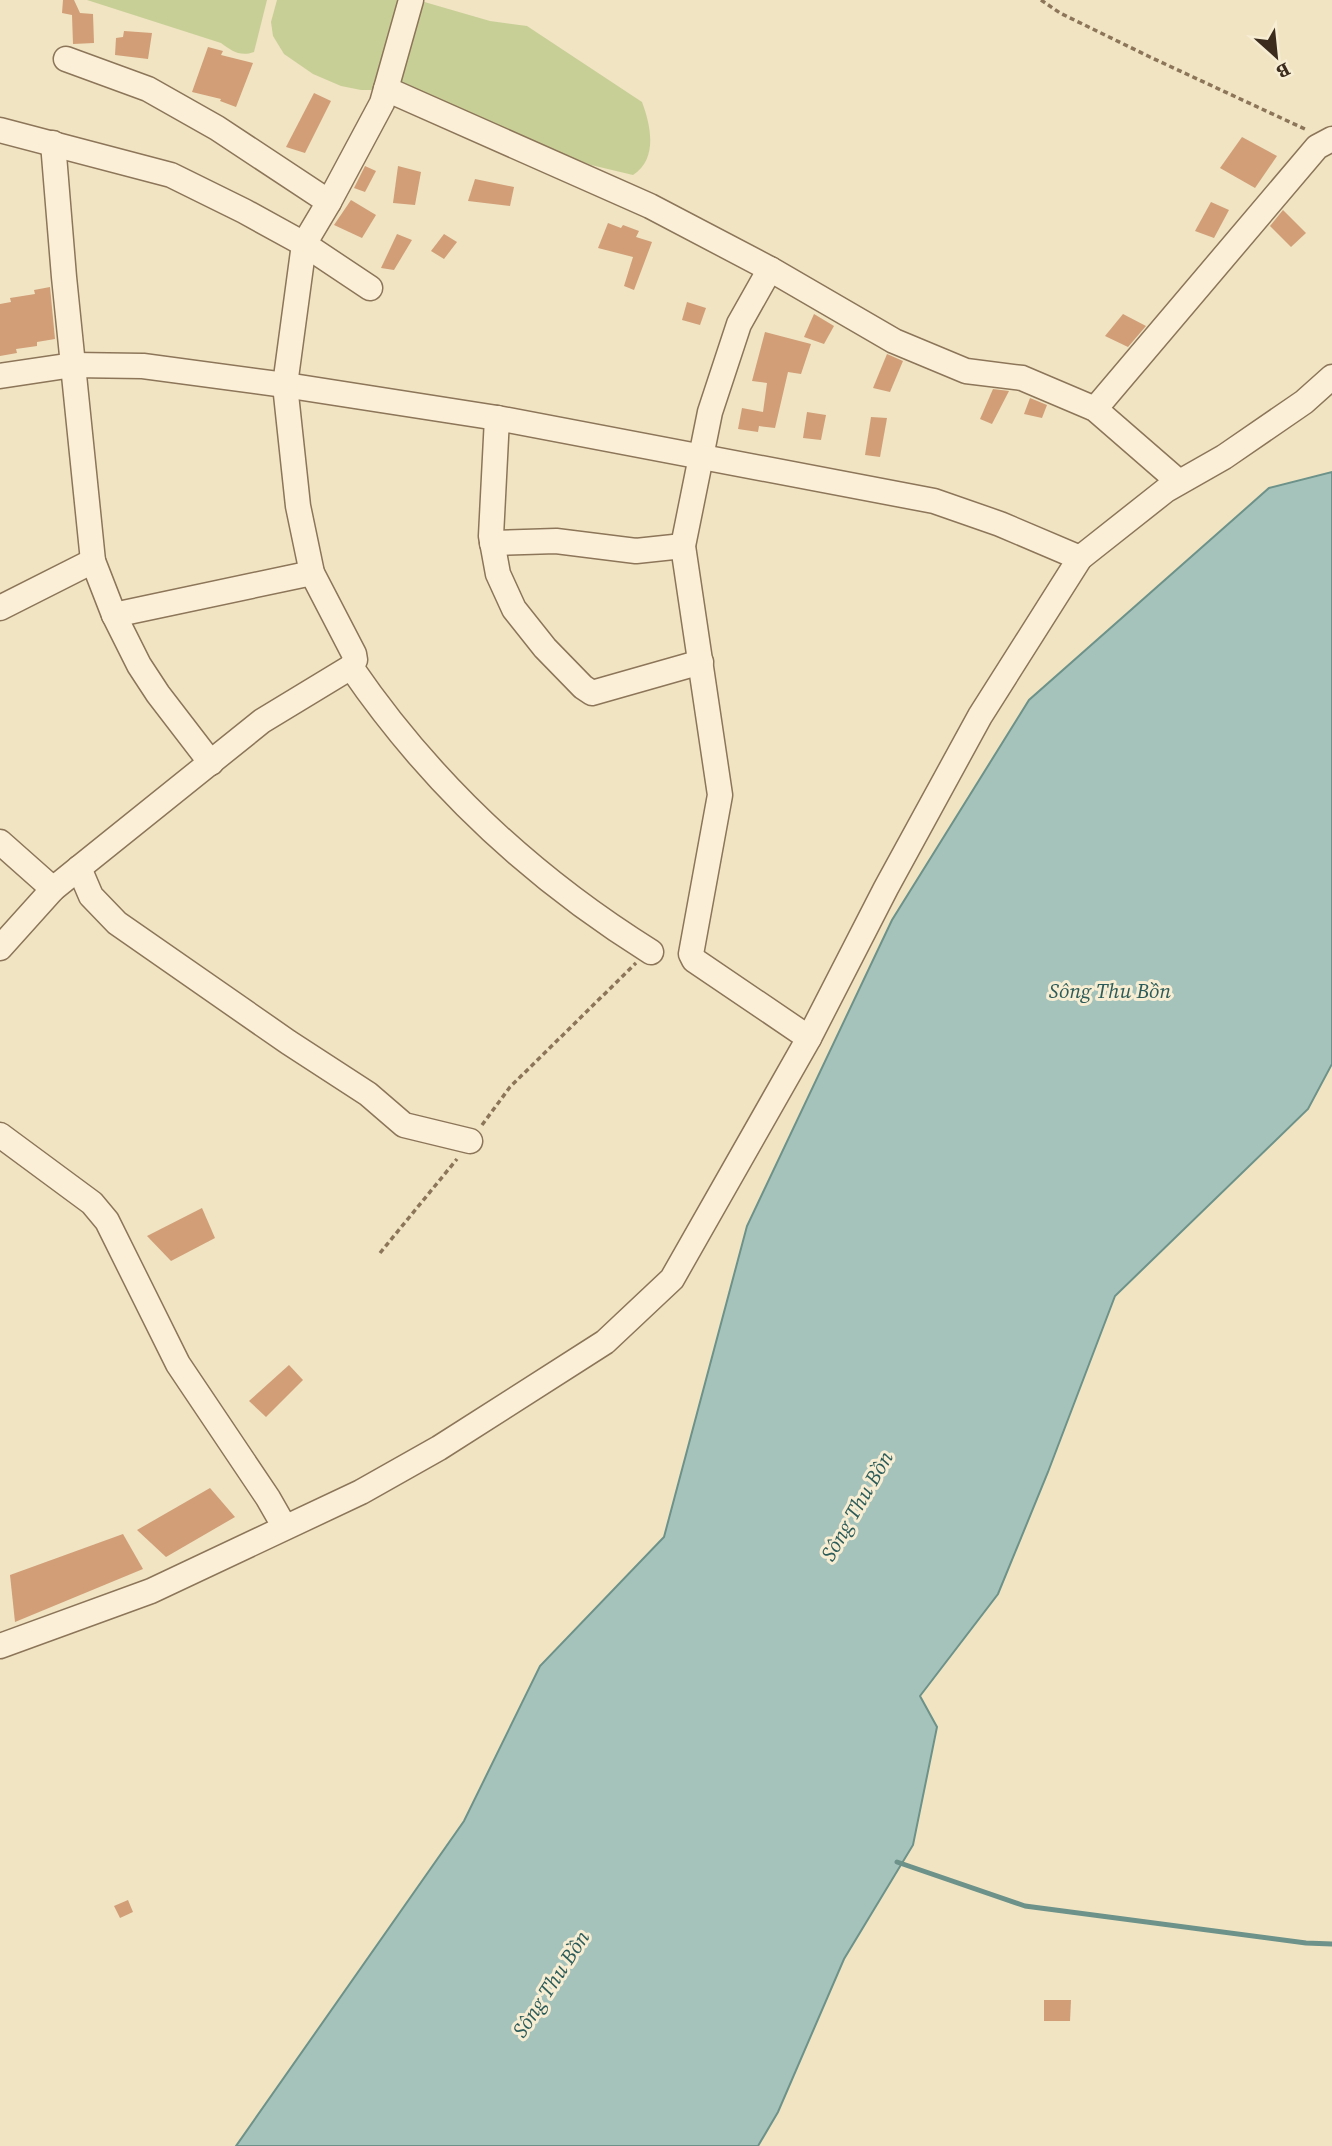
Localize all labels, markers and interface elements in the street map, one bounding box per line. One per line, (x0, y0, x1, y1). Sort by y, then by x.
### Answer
north arrow (1241, 21, 1311, 91)
text: B (1272, 57, 1295, 86)
water label: Sông Thu Bồn (1049, 976, 1171, 1005)
water label: Sông Thu Bồn (813, 1445, 900, 1566)
water label: Sông Thu Bồn (505, 1924, 596, 2043)

